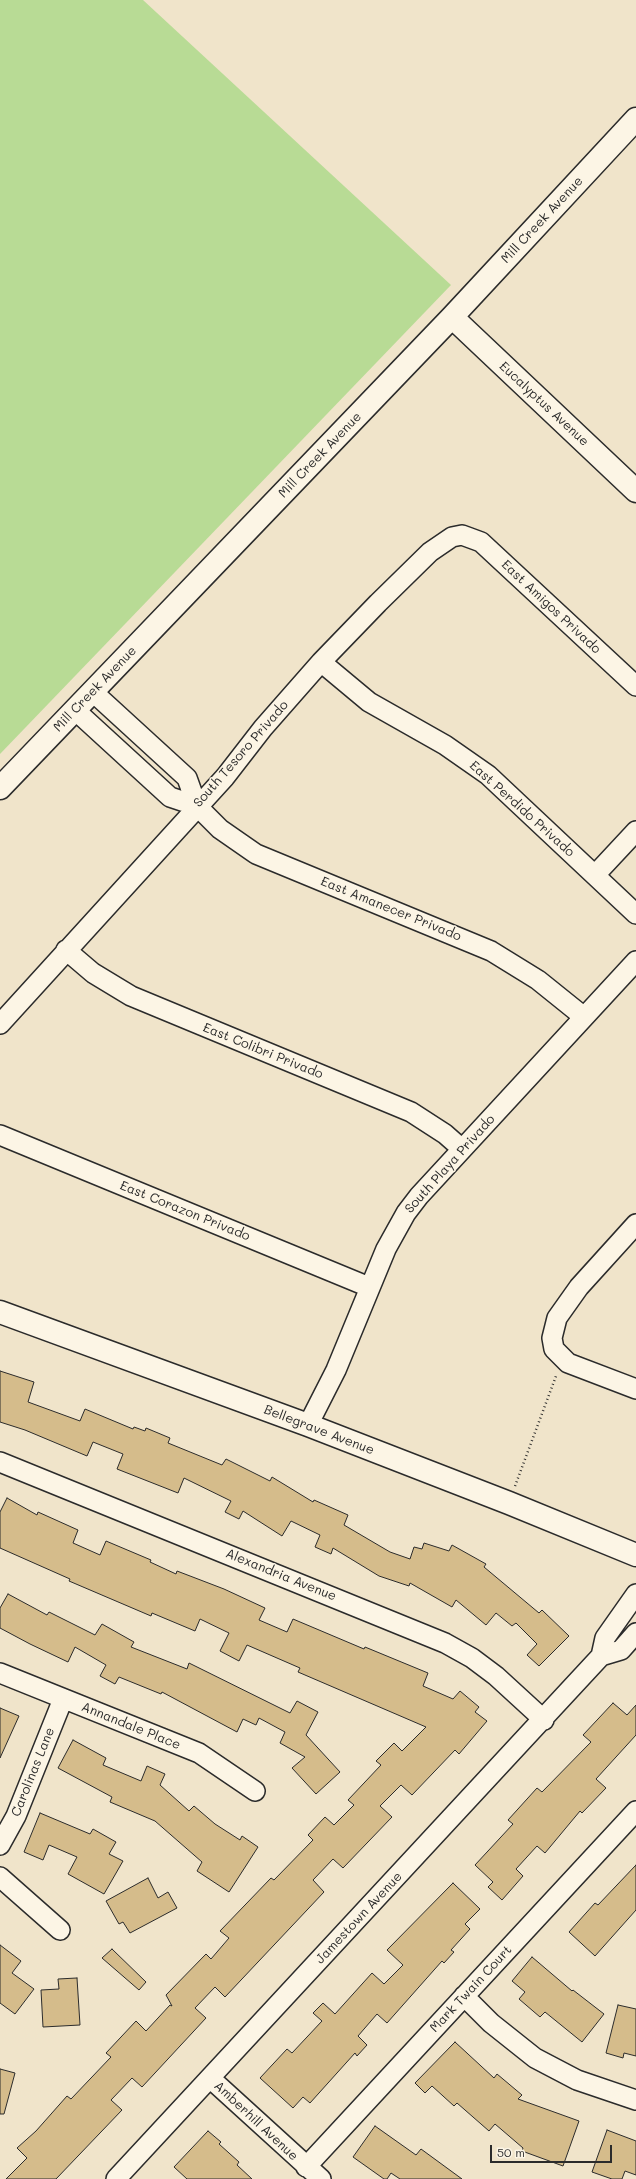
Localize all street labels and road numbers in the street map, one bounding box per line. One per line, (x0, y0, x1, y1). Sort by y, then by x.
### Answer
street label: Mill Creek Avenue (498, 173, 586, 267)
street label: Eucalyptus Avenue (496, 359, 592, 449)
street label: Mill Creek Avenue (275, 409, 365, 501)
street label: East Amigos Privado (498, 557, 604, 657)
street label: Mill Creek Avenue (50, 643, 140, 735)
street label: South Tesoro Privado (190, 697, 292, 811)
street label: East Perdido Privado (466, 758, 578, 860)
street label: East Amanecer Privado (318, 874, 464, 944)
street label: East Colibri Privado (201, 1020, 325, 1082)
street label: South Playa Privado (402, 1112, 498, 1216)
street label: East Corazon Privado (118, 1178, 252, 1244)
street label: Bellegrave Avenue (262, 1402, 376, 1458)
street label: Alexandria Avenue (223, 1546, 339, 1604)
street label: Annandale Place (79, 1699, 183, 1753)
street label: Carolinas Lane (8, 1725, 58, 1819)
street label: Jamestown Avenue (312, 1869, 406, 1967)
street label: Mark Twain Court (427, 1942, 515, 2036)
street label: Amberhill Avenue (211, 2078, 301, 2164)

